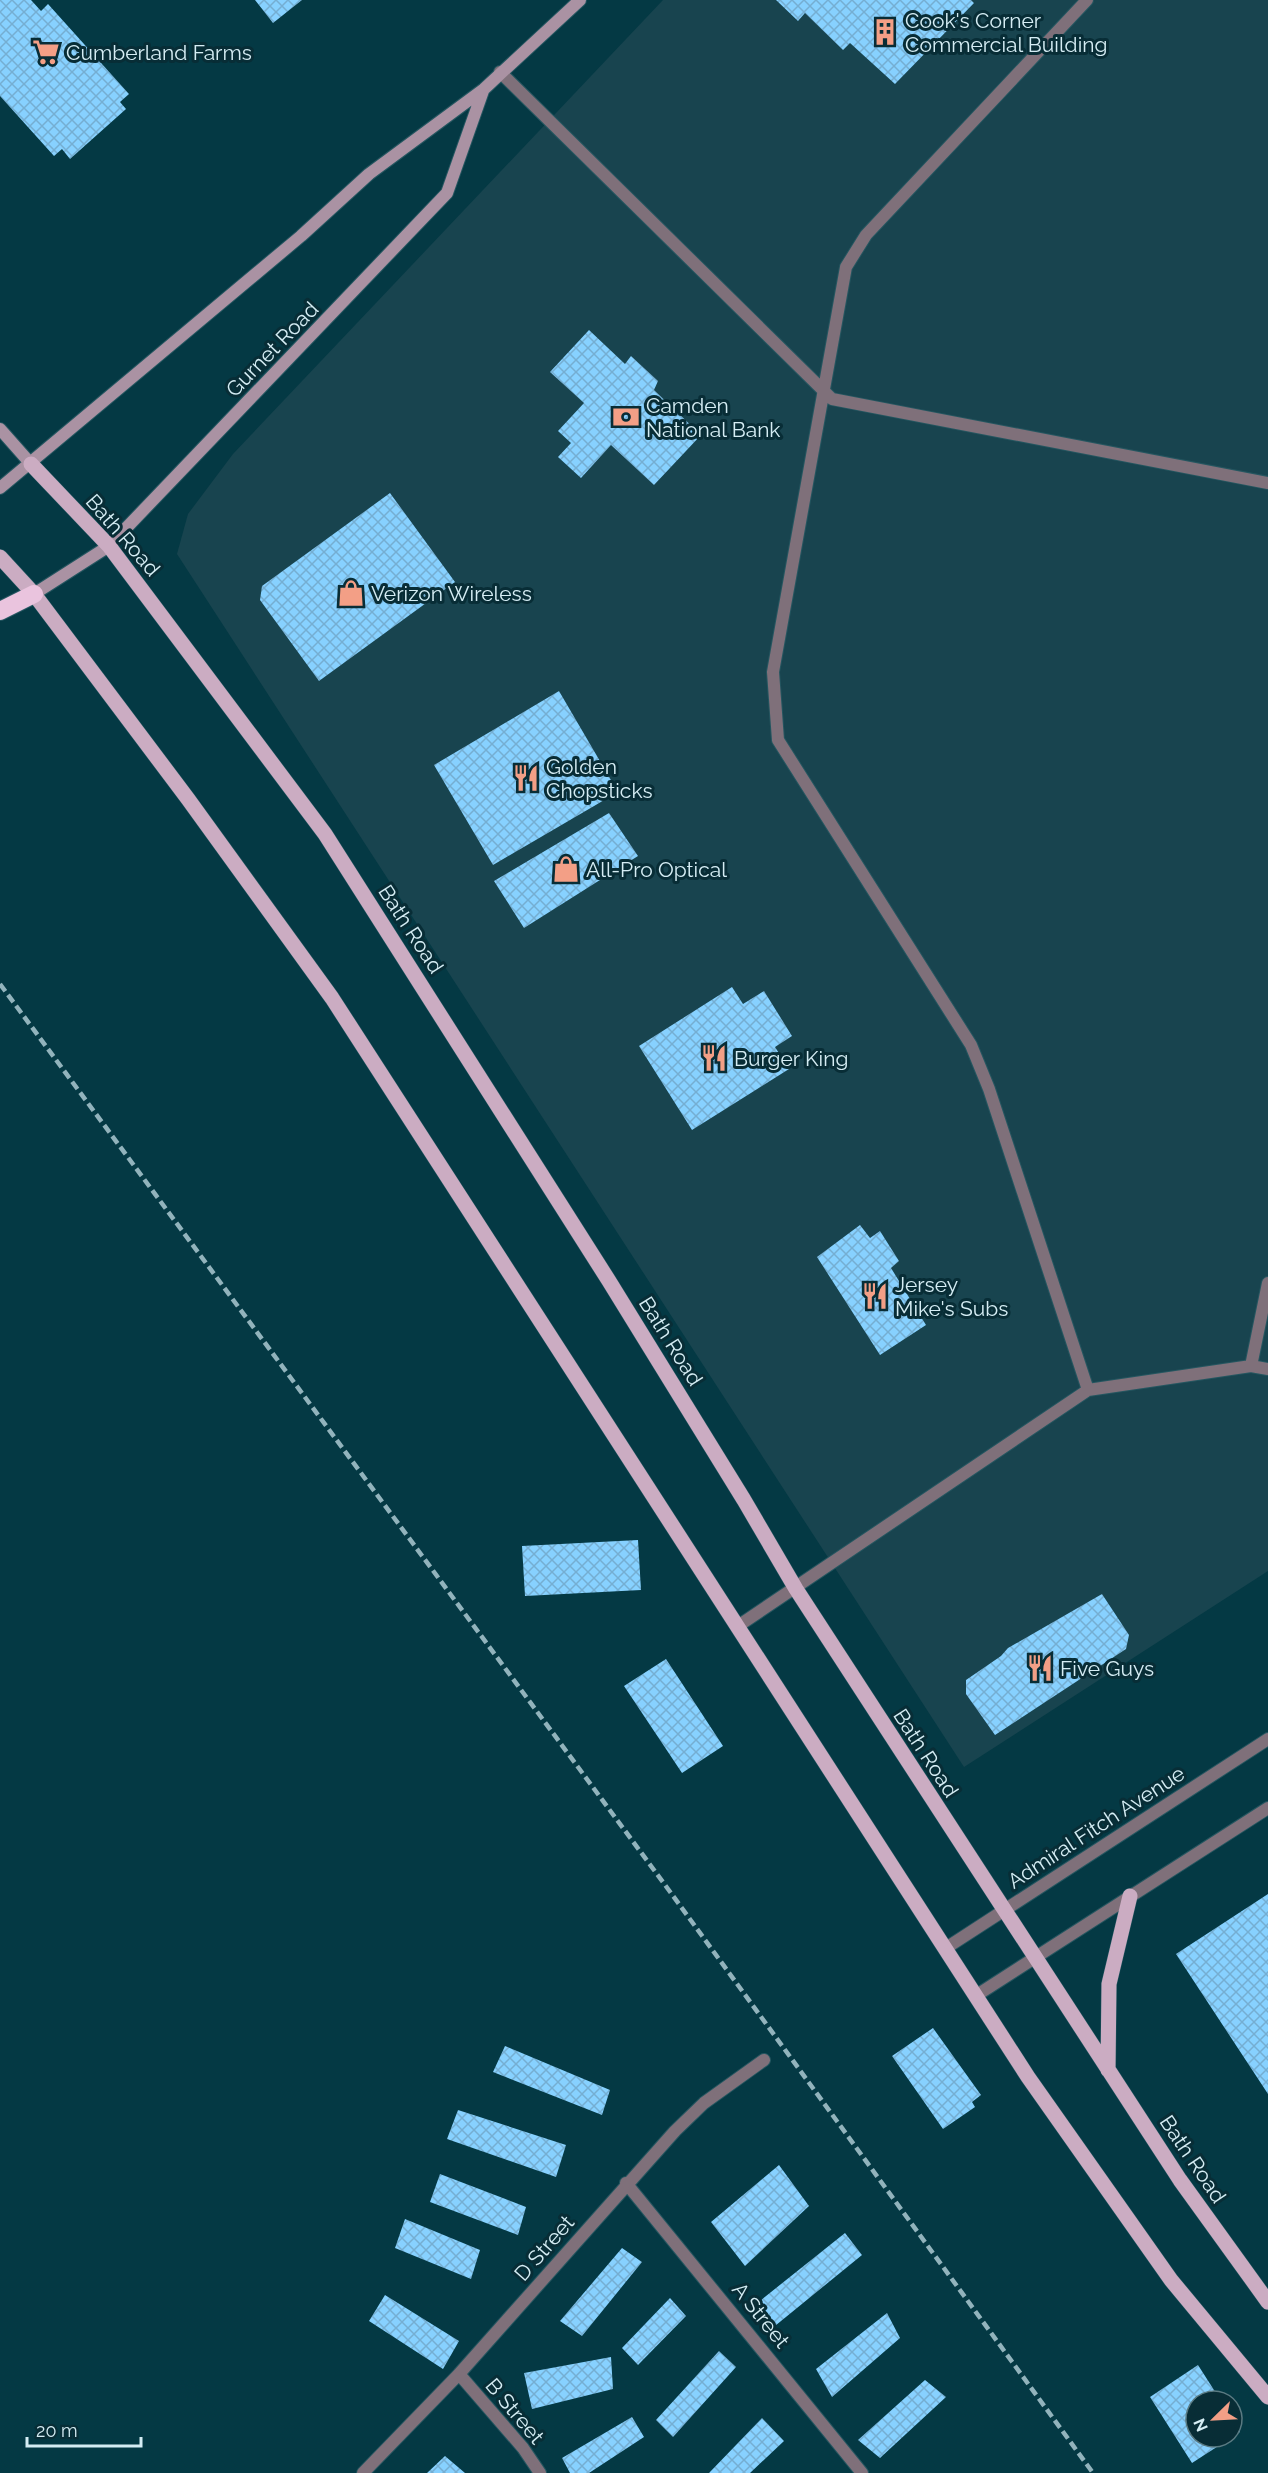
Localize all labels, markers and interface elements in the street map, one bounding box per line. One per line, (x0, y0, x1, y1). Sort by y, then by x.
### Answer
place label: Cook's Corner Commercial Building (905, 8, 1107, 57)
building icon: Cook's Corner Commercial Building (870, 17, 900, 47)
supermarket icon: Cumberland Farms (31, 37, 61, 67)
place label: Cumberland Farms (66, 40, 252, 65)
street label: Gurnet Road (221, 296, 323, 402)
place label: Camden National Bank (646, 393, 781, 442)
bank icon: Camden National Bank (611, 402, 641, 432)
street label: Bath Road (81, 489, 165, 581)
shop icon: Verizon Wireless (336, 578, 366, 608)
place label: Verizon Wireless (371, 581, 532, 606)
place label: Golden Chopsticks (546, 754, 653, 803)
restaurant icon: Golden Chopsticks (511, 763, 541, 793)
shop icon: All-Pro Optical (551, 854, 581, 884)
place label: All-Pro Optical (586, 857, 727, 882)
street label: Bath Road (373, 880, 449, 978)
restaurant icon: Burger King (699, 1043, 729, 1073)
place label: Burger King (734, 1046, 848, 1071)
place label: Jersey Mike's Subs (895, 1272, 1008, 1321)
restaurant icon: Jersey Mike's Subs (860, 1281, 890, 1311)
street label: Bath Road (634, 1292, 708, 1390)
restaurant icon: Five Guys (1025, 1653, 1055, 1683)
place label: Five Guys (1060, 1656, 1154, 1681)
street label: Bath Road (888, 1704, 964, 1802)
street label: Admiral Fitch Avenue (1003, 1760, 1189, 1894)
street label: Bath Road (1155, 2110, 1231, 2208)
street label: D Street (509, 2210, 579, 2286)
street label: A Street (727, 2277, 795, 2353)
street label: B Street (480, 2373, 550, 2449)
north arrow (1184, 2389, 1244, 2449)
scale bar (27, 2410, 141, 2448)
text: N (1190, 2415, 1212, 2434)
text: 20 m (36, 2420, 78, 2441)

